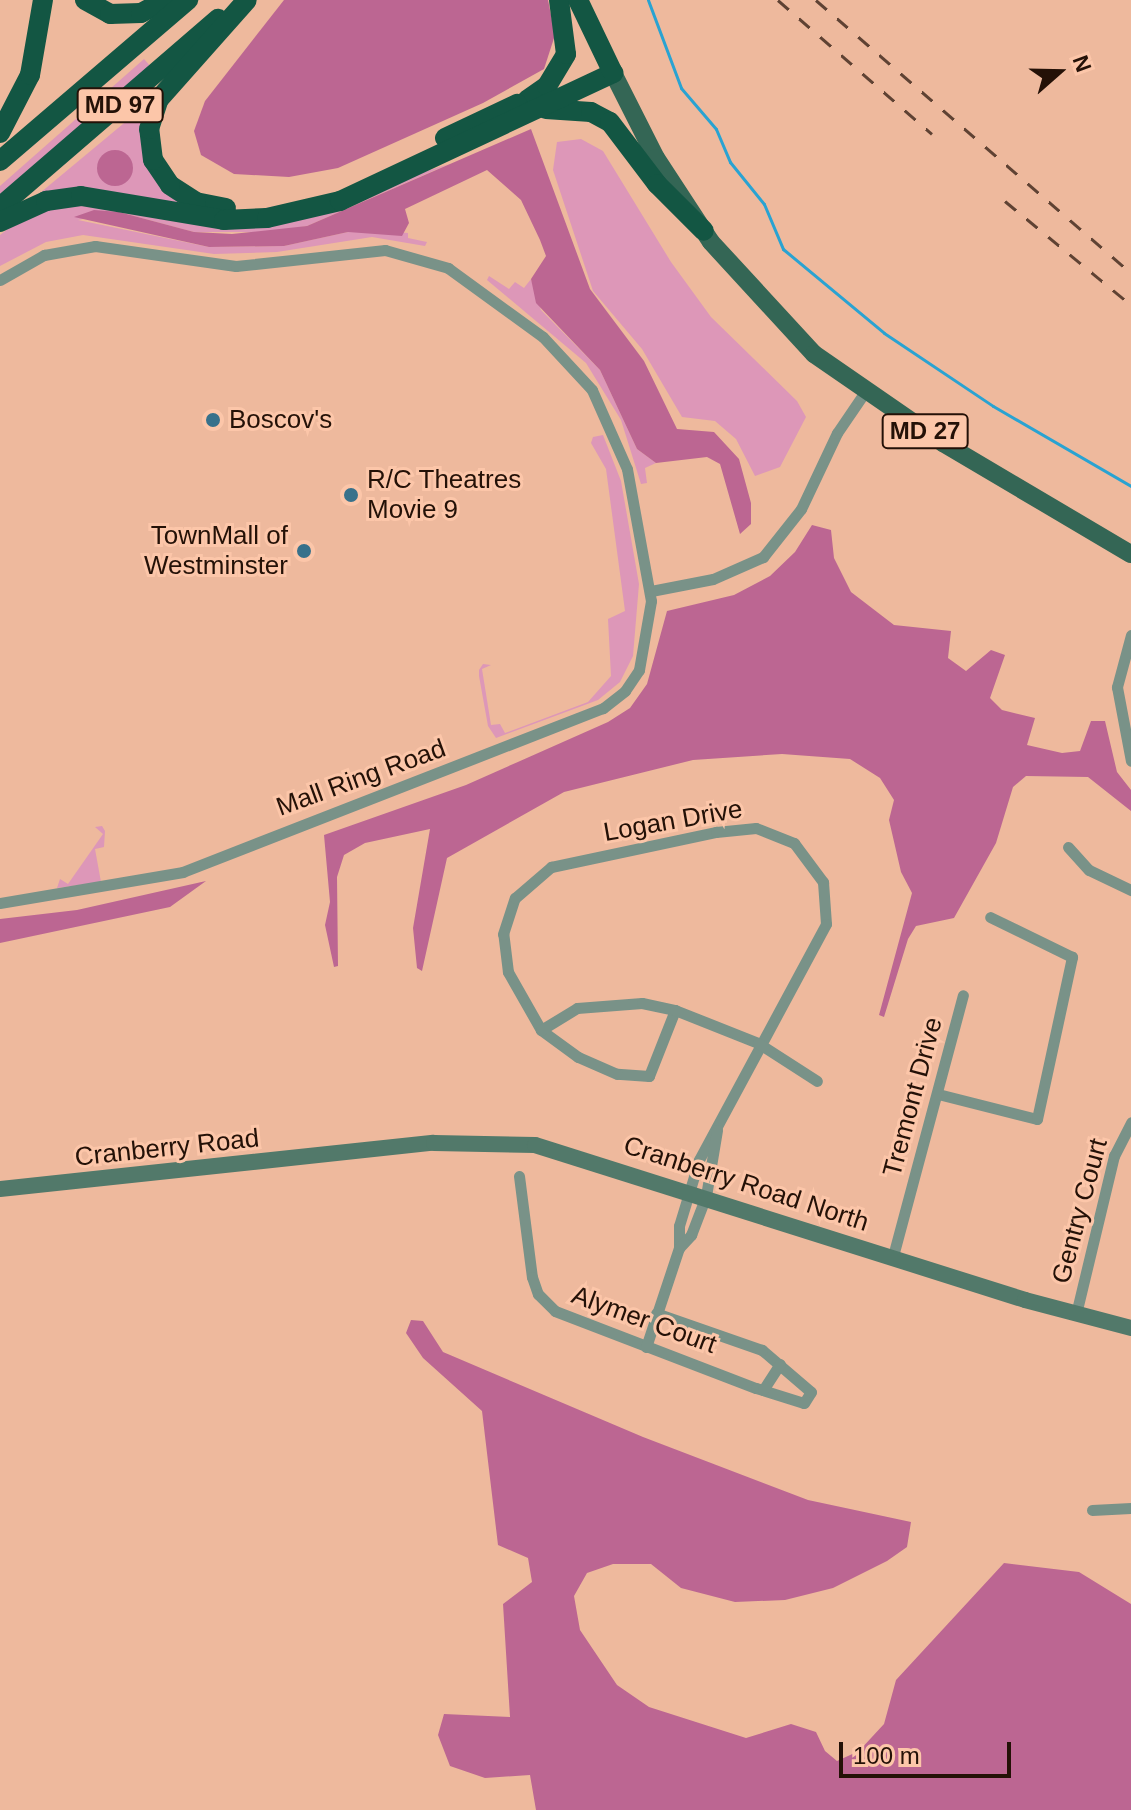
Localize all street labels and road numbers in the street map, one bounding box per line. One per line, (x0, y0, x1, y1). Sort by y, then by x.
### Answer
road number: MD 97 (76, 85, 164, 125)
road number: MD 27 (881, 411, 969, 451)
street label: Mall Ring Road (272, 733, 450, 823)
street label: Logan Drive (601, 793, 745, 849)
street label: Tremont Drive (877, 1014, 949, 1180)
street label: Cranberry Road (73, 1123, 261, 1173)
street label: Cranberry Road North (620, 1130, 872, 1238)
street label: Gentry Court (1046, 1135, 1114, 1287)
street label: Alymer Court (567, 1279, 721, 1361)

